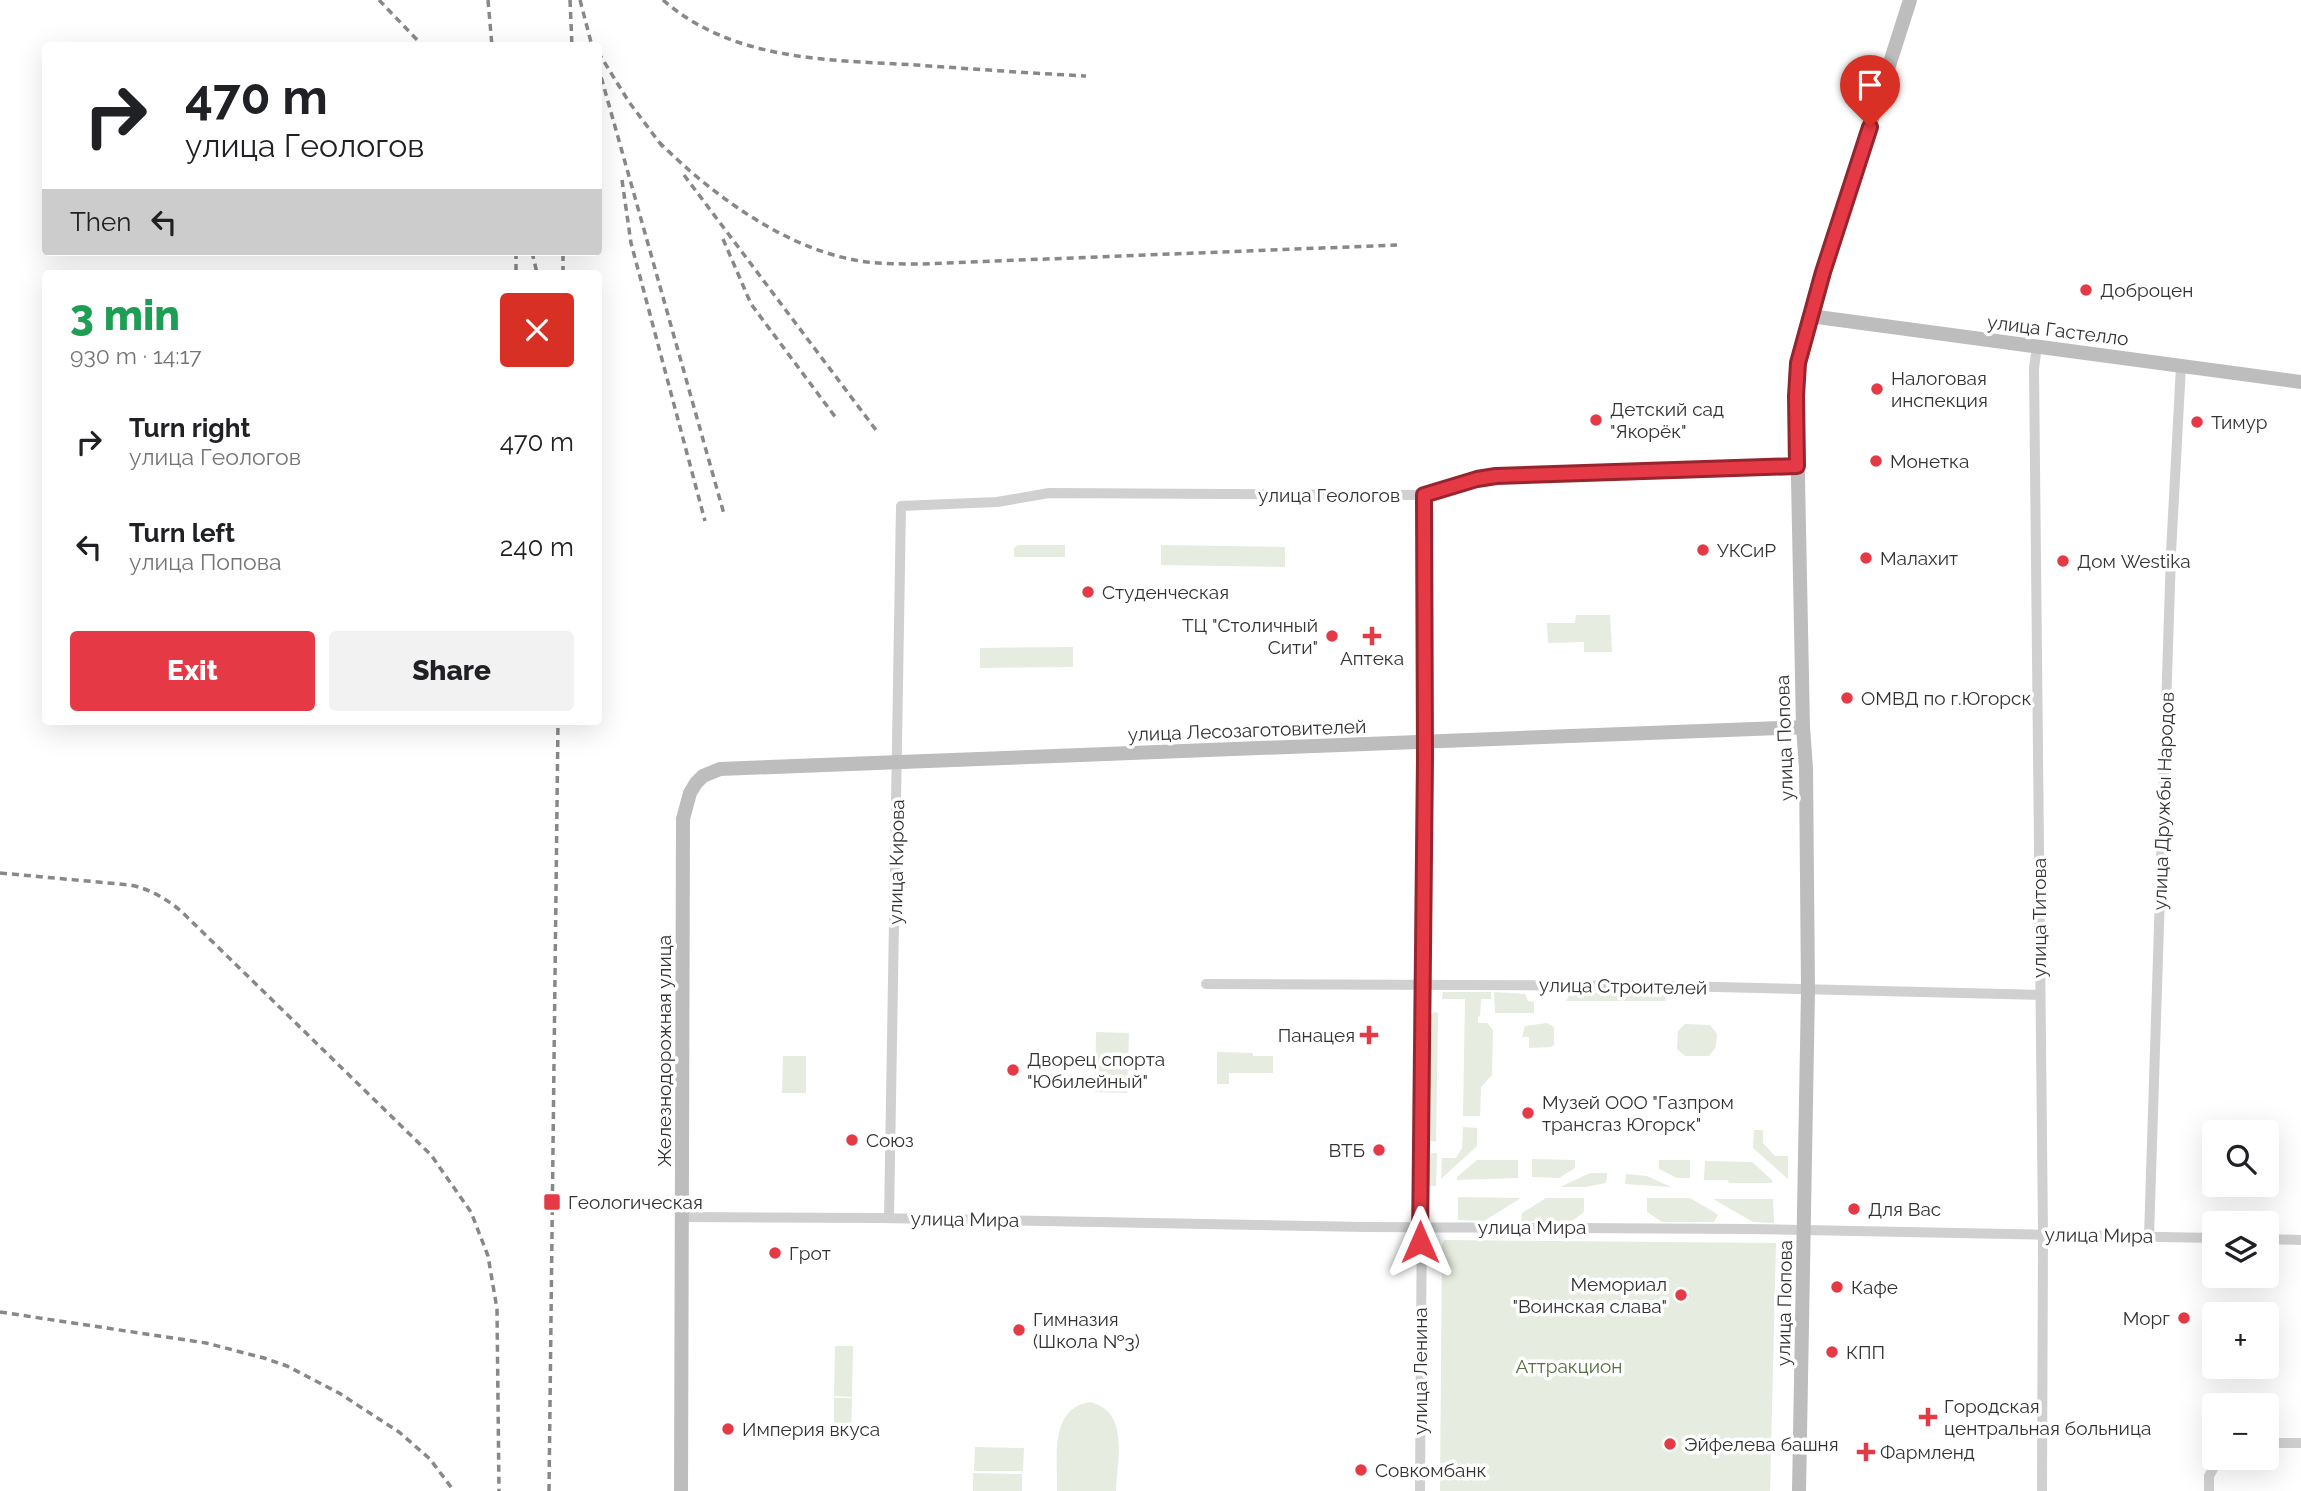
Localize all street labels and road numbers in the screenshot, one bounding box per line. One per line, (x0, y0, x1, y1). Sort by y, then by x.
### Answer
street label: улица Гастелло (1986, 310, 2130, 350)
street label: улица Геологов (1258, 484, 1400, 506)
street label: улица Попова (1771, 675, 1797, 801)
street label: улица Дружбы Народов (2148, 691, 2178, 911)
street label: улица Лесозаготовителей (1127, 715, 1367, 745)
street label: улица Кирова (884, 799, 908, 925)
street label: улица Титова (2028, 858, 2050, 978)
street label: Железнодорожная улица (653, 935, 675, 1167)
street label: улица Строителей (1539, 974, 1707, 998)
street label: улица Мира (911, 1207, 1019, 1231)
street label: улица Мира (1478, 1216, 1586, 1238)
street label: улица Мира (2045, 1223, 2153, 1247)
street label: улица Попова (1772, 1240, 1796, 1366)
street label: улица Ленина (1409, 1307, 1431, 1435)

